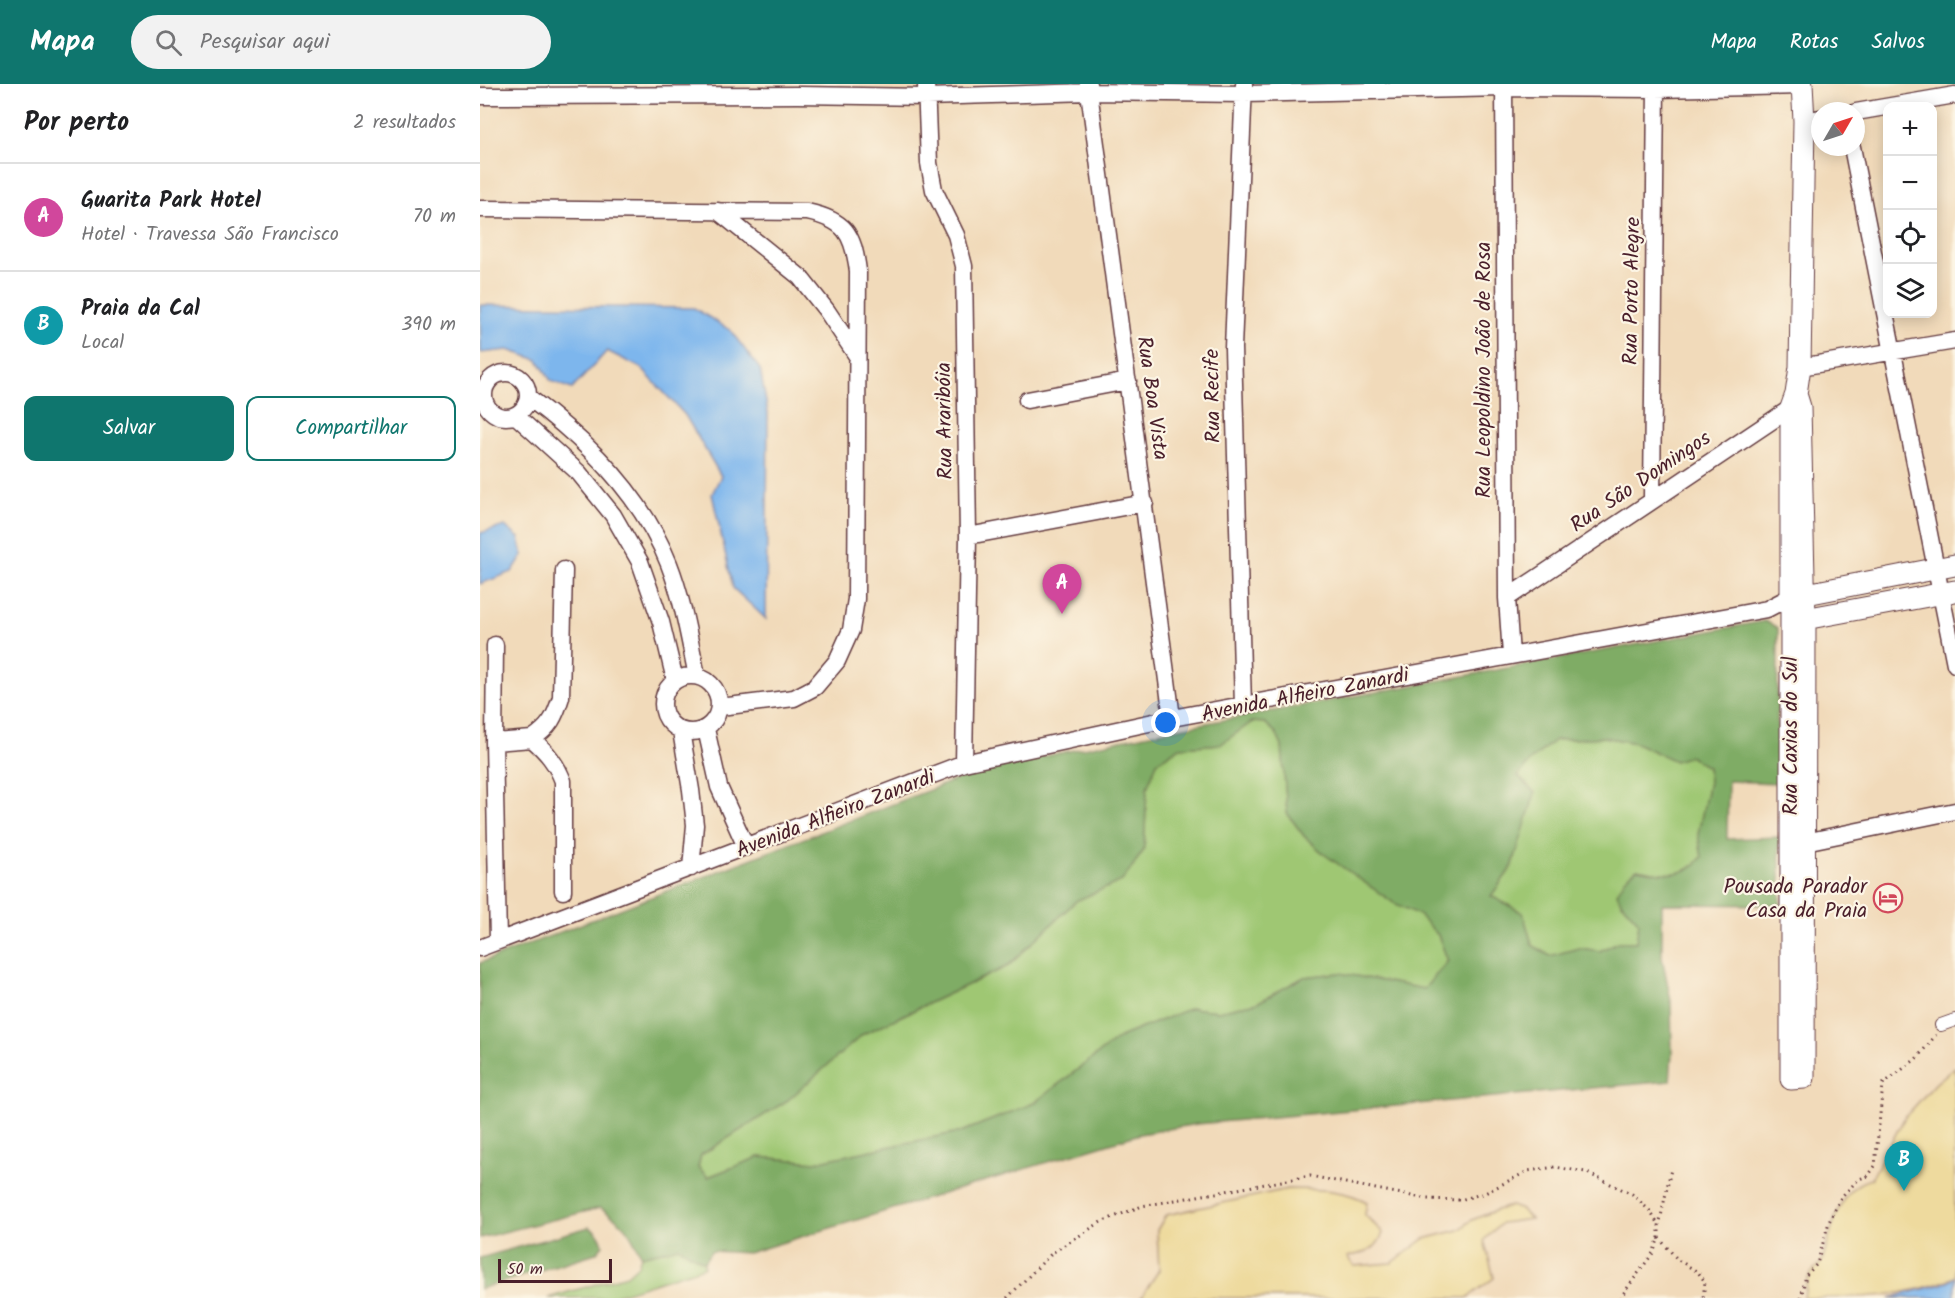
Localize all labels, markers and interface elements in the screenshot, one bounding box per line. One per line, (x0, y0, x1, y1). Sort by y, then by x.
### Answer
search box (131, 15, 551, 69)
text: Mapa (30, 20, 95, 65)
text: Pesquisar aqui (200, 25, 330, 60)
icon: search (152, 26, 185, 59)
text: Mapa (1711, 26, 1757, 59)
text: Rotas (1790, 26, 1839, 59)
text: Salvos (1872, 26, 1925, 59)
text: Por perto (24, 102, 129, 144)
north arrow (1811, 102, 1865, 156)
map controls (1883, 102, 1937, 318)
button: + (1883, 102, 1937, 156)
text: 2 resultados (353, 107, 456, 139)
button: − (1883, 156, 1937, 210)
text: Guarita Park Hotel (81, 184, 261, 219)
text: A (37, 201, 50, 233)
text: 70 m (413, 201, 456, 233)
button: locate (1883, 210, 1937, 264)
street label: Rua Porto Alegre (1615, 216, 1650, 365)
text: Hotel · Travessa São Francisco (81, 219, 339, 251)
street label: Rua Leopoldino João de Rosa (1468, 242, 1501, 498)
button: layers (1883, 264, 1937, 318)
text: Praia da Cal (81, 292, 200, 327)
text: B (37, 309, 50, 341)
text: 390 m (401, 309, 456, 341)
text: Local (81, 327, 124, 359)
street label: Rua Boa Vista (1126, 334, 1177, 462)
street label: Rua Recife (1196, 348, 1231, 443)
street label: Rua Araribóia (928, 362, 963, 480)
button: Salvar (24, 396, 234, 461)
button: Compartilhar (246, 396, 456, 461)
street label: Rua São Domingos (1564, 423, 1718, 542)
pin: A (1042, 564, 1082, 614)
street label: Rua Caxias do Sul (1775, 656, 1808, 816)
street label: Avenida Alfieiro Zanardi (1199, 659, 1413, 732)
your location (1151, 708, 1180, 737)
street label: Avenida Alfieiro Zanardi (731, 761, 941, 868)
place label: Pousada Parador Casa da Praia (1723, 871, 1868, 928)
hotel icon: Pousada Parador Casa da Praia (1872, 882, 1904, 914)
pin: B (1884, 1142, 1924, 1191)
scale bar (498, 1256, 612, 1284)
text: 50 m (507, 1257, 543, 1282)

